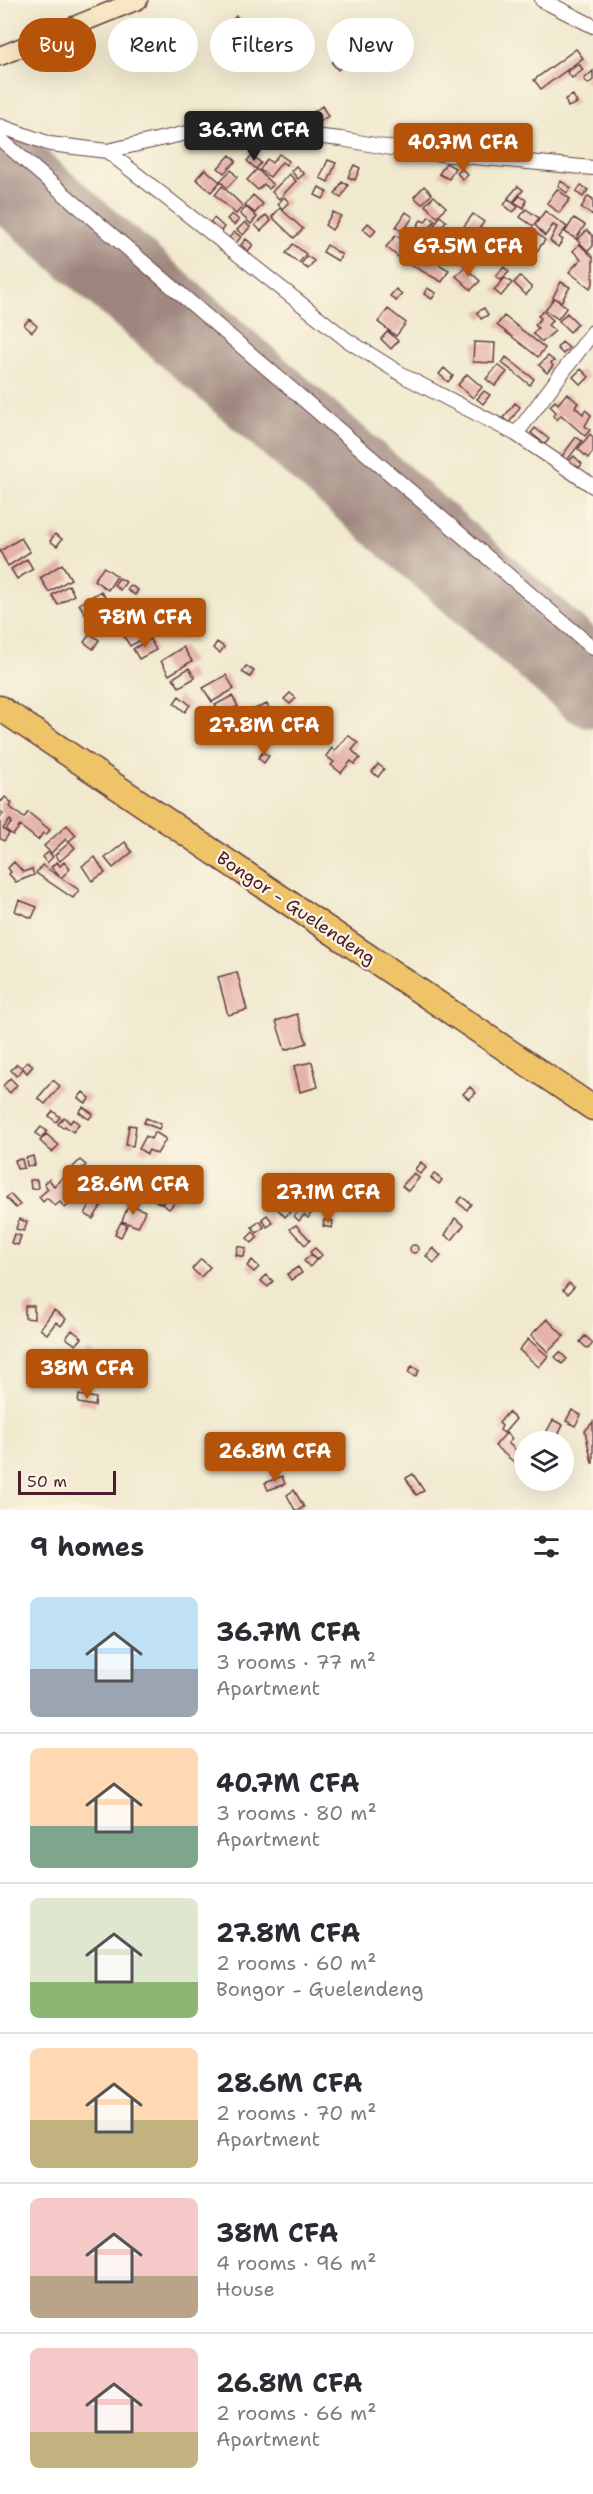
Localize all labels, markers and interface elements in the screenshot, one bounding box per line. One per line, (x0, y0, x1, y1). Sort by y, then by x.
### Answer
chip: Buy (18, 18, 96, 72)
chip: Rent (108, 18, 198, 72)
chip: Filters (210, 18, 315, 72)
chip: New (327, 18, 414, 72)
pin: 36.7M CFA (185, 111, 323, 162)
text: 36.7M CFA (198, 117, 310, 143)
pin: 40.7M CFA (394, 123, 532, 174)
text: 40.7M CFA (408, 129, 518, 155)
pin: 67.5M CFA (399, 227, 537, 278)
text: 67.5M CFA (413, 233, 523, 259)
pin: 78M CFA (90, 598, 200, 649)
text: 78M CFA (98, 604, 192, 630)
pin: 27.8M CFA (195, 706, 333, 757)
text: 27.8M CFA (208, 712, 320, 738)
street label: Bongor - Guelendeng (212, 846, 380, 970)
pin: 28.6M CFA (64, 1165, 202, 1216)
text: 28.6M CFA (77, 1171, 189, 1197)
pin: 27.1M CFA (259, 1173, 397, 1224)
text: 27.1M CFA (276, 1179, 380, 1205)
pin: 38M CFA (32, 1349, 142, 1400)
text: 38M CFA (40, 1355, 134, 1381)
map controls (514, 1431, 574, 1491)
button: layers (514, 1431, 574, 1491)
pin: 26.8M CFA (206, 1432, 344, 1483)
text: 26.8M CFA (219, 1438, 331, 1464)
scale bar (18, 1468, 116, 1496)
text: 50 m (27, 1471, 67, 1492)
text: 9 homes (30, 1529, 144, 1564)
icon: filters (530, 1530, 563, 1563)
text: 36.7M CFA (216, 1614, 361, 1649)
icon: home (78, 1621, 150, 1693)
text: 3 rooms · 77 m² (216, 1649, 376, 1675)
text: Apartment (216, 1675, 320, 1701)
text: 40.7M CFA (216, 1765, 360, 1800)
icon: home (78, 1772, 150, 1844)
text: 3 rooms · 80 m² (216, 1800, 377, 1826)
text: Apartment (216, 1826, 320, 1852)
text: 27.8M CFA (216, 1915, 360, 1950)
icon: home (78, 1922, 150, 1994)
text: 2 rooms · 60 m² (216, 1950, 376, 1976)
text: Bongor - Guelendeng (216, 1976, 423, 2002)
text: 28.6M CFA (216, 2065, 363, 2100)
icon: home (78, 2072, 150, 2144)
text: 2 rooms · 70 m² (216, 2100, 377, 2126)
text: Apartment (216, 2126, 320, 2152)
text: 38M CFA (216, 2215, 338, 2250)
icon: home (78, 2222, 150, 2294)
text: 4 rooms · 96 m² (216, 2250, 377, 2276)
text: House (216, 2276, 275, 2302)
text: 26.8M CFA (216, 2365, 363, 2400)
icon: home (78, 2372, 150, 2444)
text: 2 rooms · 66 m² (216, 2400, 377, 2426)
text: Apartment (216, 2426, 320, 2452)

